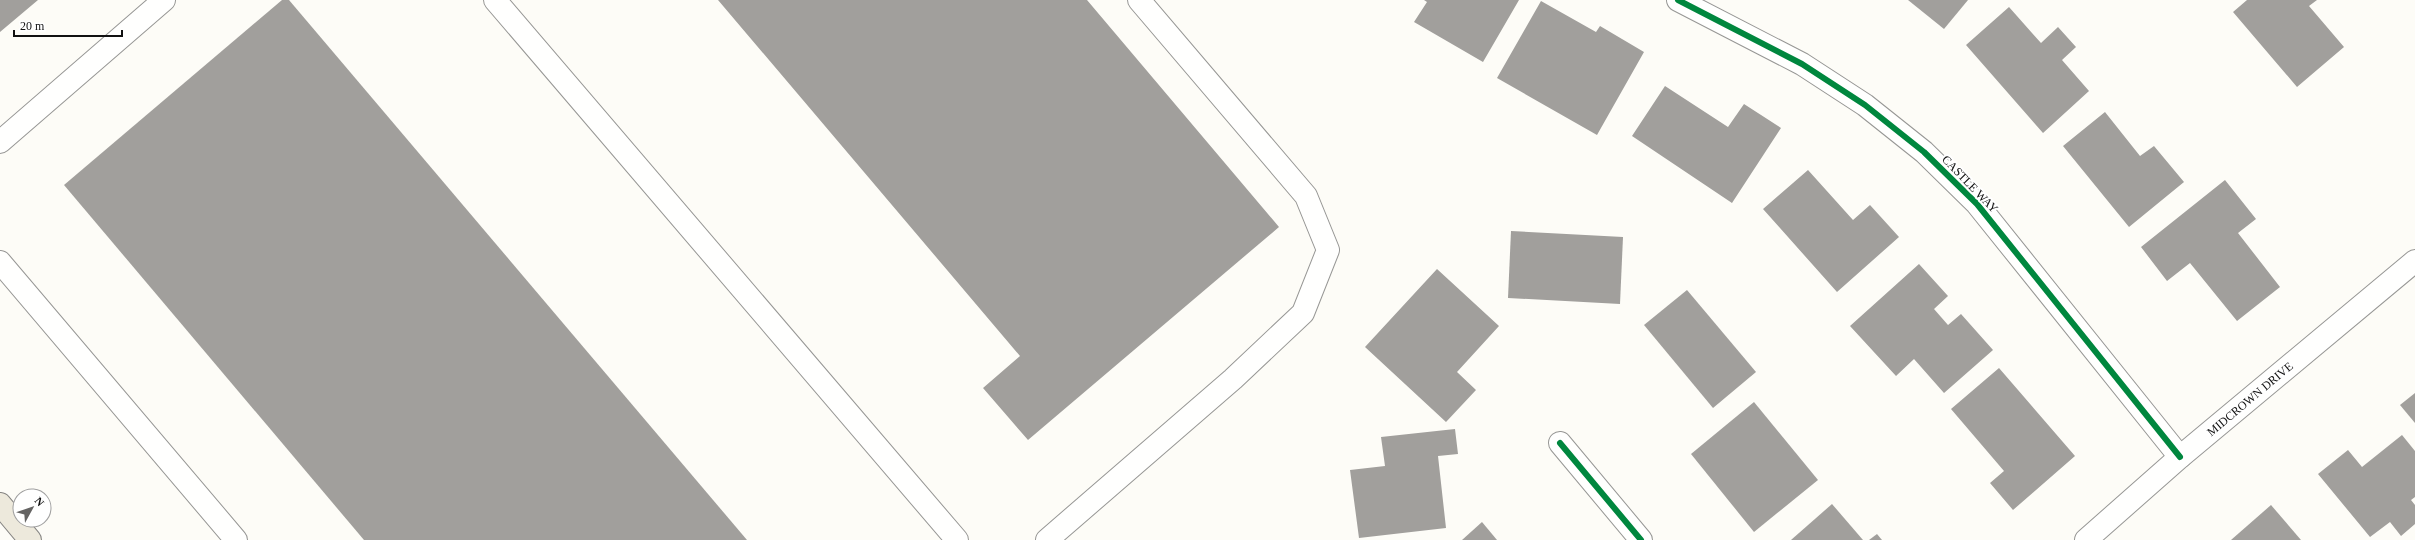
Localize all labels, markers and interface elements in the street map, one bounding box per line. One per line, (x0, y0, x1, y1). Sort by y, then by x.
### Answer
scale bar (14, 12, 122, 38)
text: 20 m (20, 19, 45, 33)
street label: CASTLE WAY (1939, 152, 2001, 216)
street label: MIDCROWN DRIVE (2204, 359, 2296, 439)
north arrow (12, 488, 52, 528)
text: N (33, 495, 47, 509)

